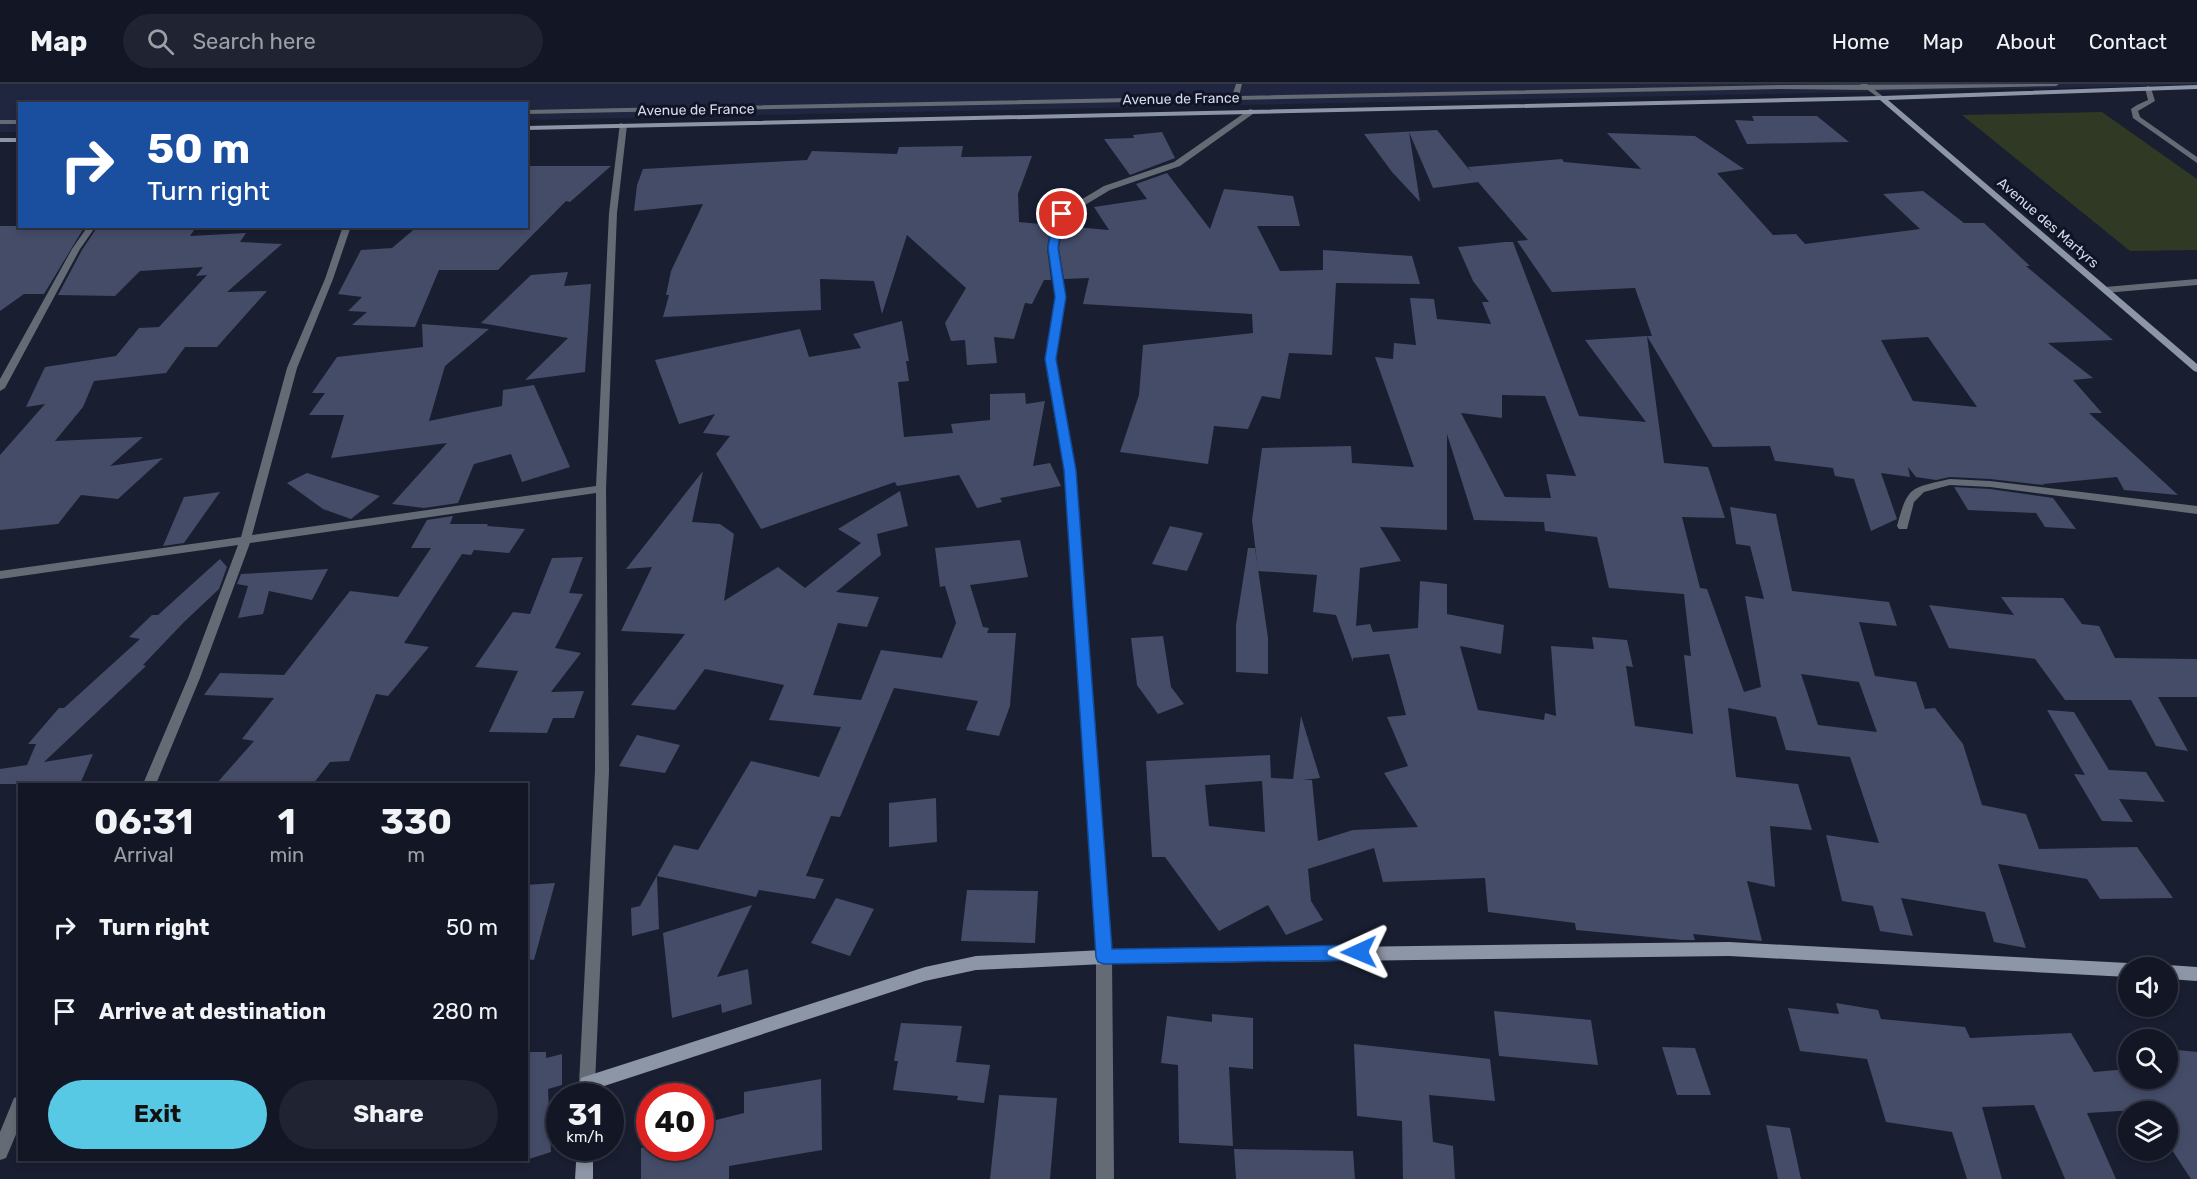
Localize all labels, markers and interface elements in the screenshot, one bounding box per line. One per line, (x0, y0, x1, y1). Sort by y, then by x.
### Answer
search box (123, 14, 543, 68)
text: Map (30, 25, 87, 58)
icon: search (144, 25, 177, 58)
text: Search here (192, 28, 316, 55)
text: Home (1832, 29, 1889, 54)
text: Map (1922, 29, 1963, 54)
text: About (1996, 29, 2056, 54)
text: Contact (2089, 29, 2167, 54)
street label: Avenue de France (1122, 89, 1240, 109)
street label: Avenue de France (637, 100, 755, 120)
text: 50 m (147, 124, 250, 174)
icon: right (48, 126, 126, 204)
street label: Avenue des Martyrs (1994, 174, 2102, 272)
text: Turn right (147, 175, 270, 207)
pin (1036, 188, 1087, 239)
icon: arrive (1045, 197, 1078, 230)
text: 06:31 (94, 800, 194, 843)
text: 1 (278, 800, 296, 843)
text: 330 (380, 800, 452, 843)
text: Arrival (114, 843, 174, 867)
text: min (269, 843, 304, 867)
text: m (407, 843, 425, 867)
icon: right (48, 911, 81, 944)
text: Turn right (99, 914, 209, 941)
text: 50 m (446, 914, 498, 941)
position arrow (1327, 920, 1391, 984)
map controls (2118, 957, 2178, 1161)
button: sound (2118, 957, 2178, 1017)
icon: arrive (48, 995, 81, 1028)
text: Arrive at destination (99, 998, 326, 1025)
text: 280 m (432, 998, 498, 1025)
button: search (2118, 1029, 2178, 1089)
button: Exit (48, 1080, 267, 1149)
button: Share (279, 1080, 498, 1149)
speed limit sign: 40 (636, 1083, 714, 1161)
text: 31 (568, 1097, 602, 1133)
button: layers (2118, 1101, 2178, 1161)
text: km/h (566, 1128, 604, 1146)

